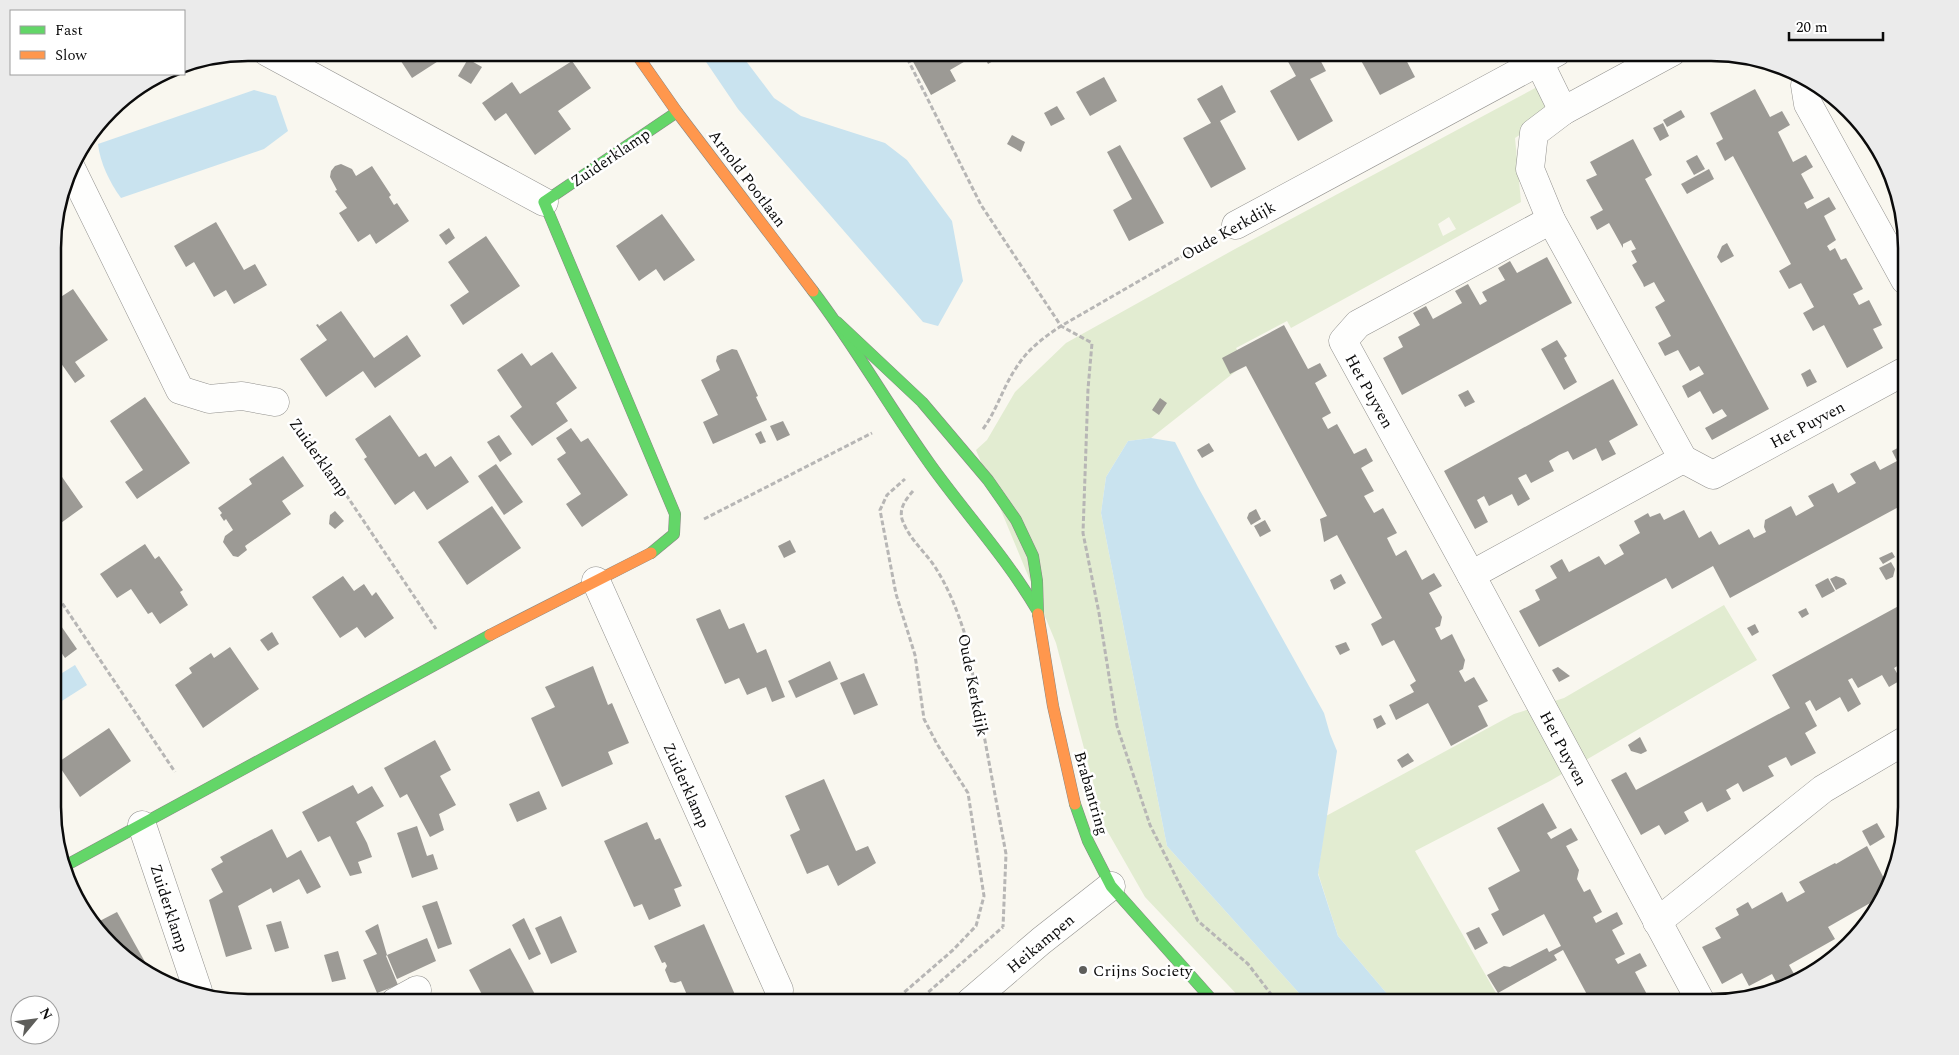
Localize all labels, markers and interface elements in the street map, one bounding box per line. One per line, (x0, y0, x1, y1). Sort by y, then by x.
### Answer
legend (10, 10, 185, 75)
scale bar (1789, 10, 1883, 42)
text: 20 m (1796, 16, 1828, 39)
text: Fast (55, 19, 83, 42)
text: Slow (55, 44, 87, 67)
street label: Zuiderklamp (566, 122, 655, 193)
street label: Arnold Pootlaan (703, 125, 792, 232)
street label: Oude Kerkdijk (1177, 195, 1280, 267)
street label: Het Puyven (1339, 350, 1399, 433)
street label: Het Puyven (1766, 395, 1849, 455)
street label: Zuiderklamp (283, 413, 355, 502)
street label: Oude Kerkdijk (951, 632, 995, 739)
street label: Het Puyven (1533, 707, 1593, 790)
street label: Zuiderklamp (657, 739, 716, 832)
street label: Brabantring (1068, 749, 1114, 838)
street label: Zuiderklamp (143, 861, 195, 956)
street label: Heikampen (1001, 908, 1080, 979)
place label: Crijns Society (1093, 959, 1194, 983)
marker: Crijns Society (1077, 964, 1089, 976)
north arrow (10, 995, 60, 1045)
text: N (34, 1004, 58, 1024)

